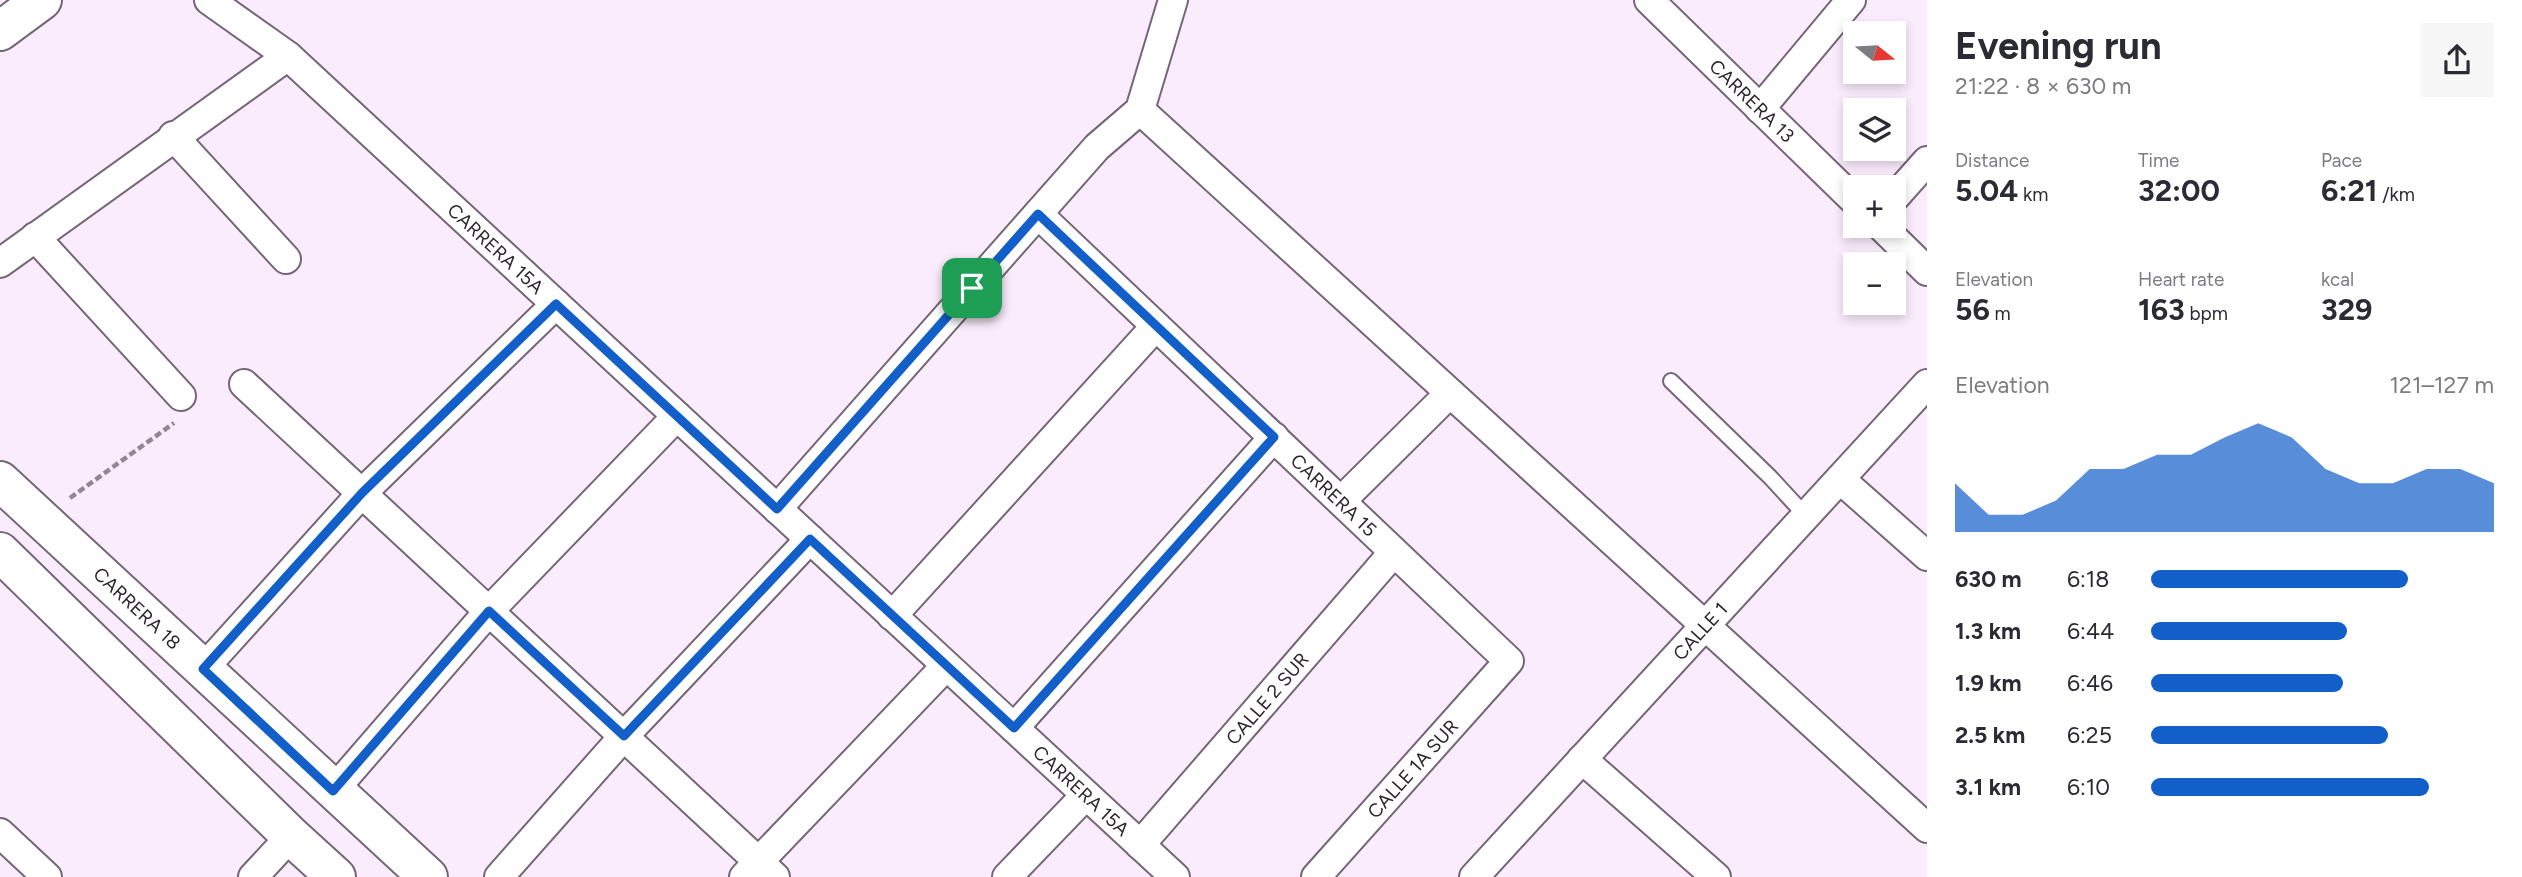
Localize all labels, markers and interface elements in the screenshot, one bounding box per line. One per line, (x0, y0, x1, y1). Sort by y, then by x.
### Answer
north arrow (1843, 21, 1906, 84)
map controls (1843, 21, 1906, 315)
text: Evening run (1955, 23, 2162, 69)
button: share (2420, 23, 2494, 97)
street label: CARRERA 13 (1705, 54, 1799, 147)
text: 21:22 · 8 × 630 m (1955, 72, 2131, 100)
button: layers (1843, 98, 1906, 161)
text: Distance (1955, 149, 2029, 172)
text: Time (2138, 149, 2179, 172)
text: Pace (2321, 149, 2362, 172)
text: 5.04 (1955, 172, 2018, 209)
text: 32:00 (2138, 172, 2220, 209)
text: 6:21 (2321, 172, 2377, 209)
button: + (1843, 175, 1906, 238)
text: km (2018, 183, 2048, 206)
text: /km (2377, 183, 2415, 206)
street label: CARRERA 15A (443, 198, 549, 299)
button: − (1843, 252, 1906, 315)
pin (942, 258, 1002, 318)
text: Elevation (1955, 268, 2033, 291)
text: Heart rate (2138, 268, 2224, 291)
text: kcal (2321, 268, 2354, 291)
icon: arrive (953, 269, 991, 307)
text: 56 (1955, 291, 1990, 328)
text: 163 (2138, 291, 2185, 328)
text: 329 (2321, 291, 2372, 328)
text: m (1990, 302, 2011, 325)
text: bpm (2185, 302, 2228, 325)
text: Elevation (1955, 371, 2050, 399)
text: 121–127 m (2390, 371, 2494, 399)
street label: CARRERA 15 (1286, 449, 1382, 541)
street label: CARRERA 18 (89, 562, 186, 654)
text: 630 m (1955, 565, 2022, 593)
text: 6:18 (2067, 565, 2109, 593)
street label: CALLE 1 (1668, 597, 1732, 665)
text: 1.3 km (1955, 617, 2021, 645)
text: 6:44 (2067, 617, 2114, 645)
street label: CALLE 2 SUR (1221, 647, 1313, 749)
text: 1.9 km (1955, 669, 2022, 697)
text: 6:46 (2067, 669, 2113, 697)
street label: CALLE 1A SUR (1363, 715, 1463, 823)
text: 2.5 km (1955, 721, 2025, 749)
text: 6:25 (2067, 721, 2112, 749)
street label: CARRERA 15A (1029, 740, 1134, 841)
text: 3.1 km (1955, 773, 2021, 801)
text: 6:10 (2067, 773, 2110, 801)

